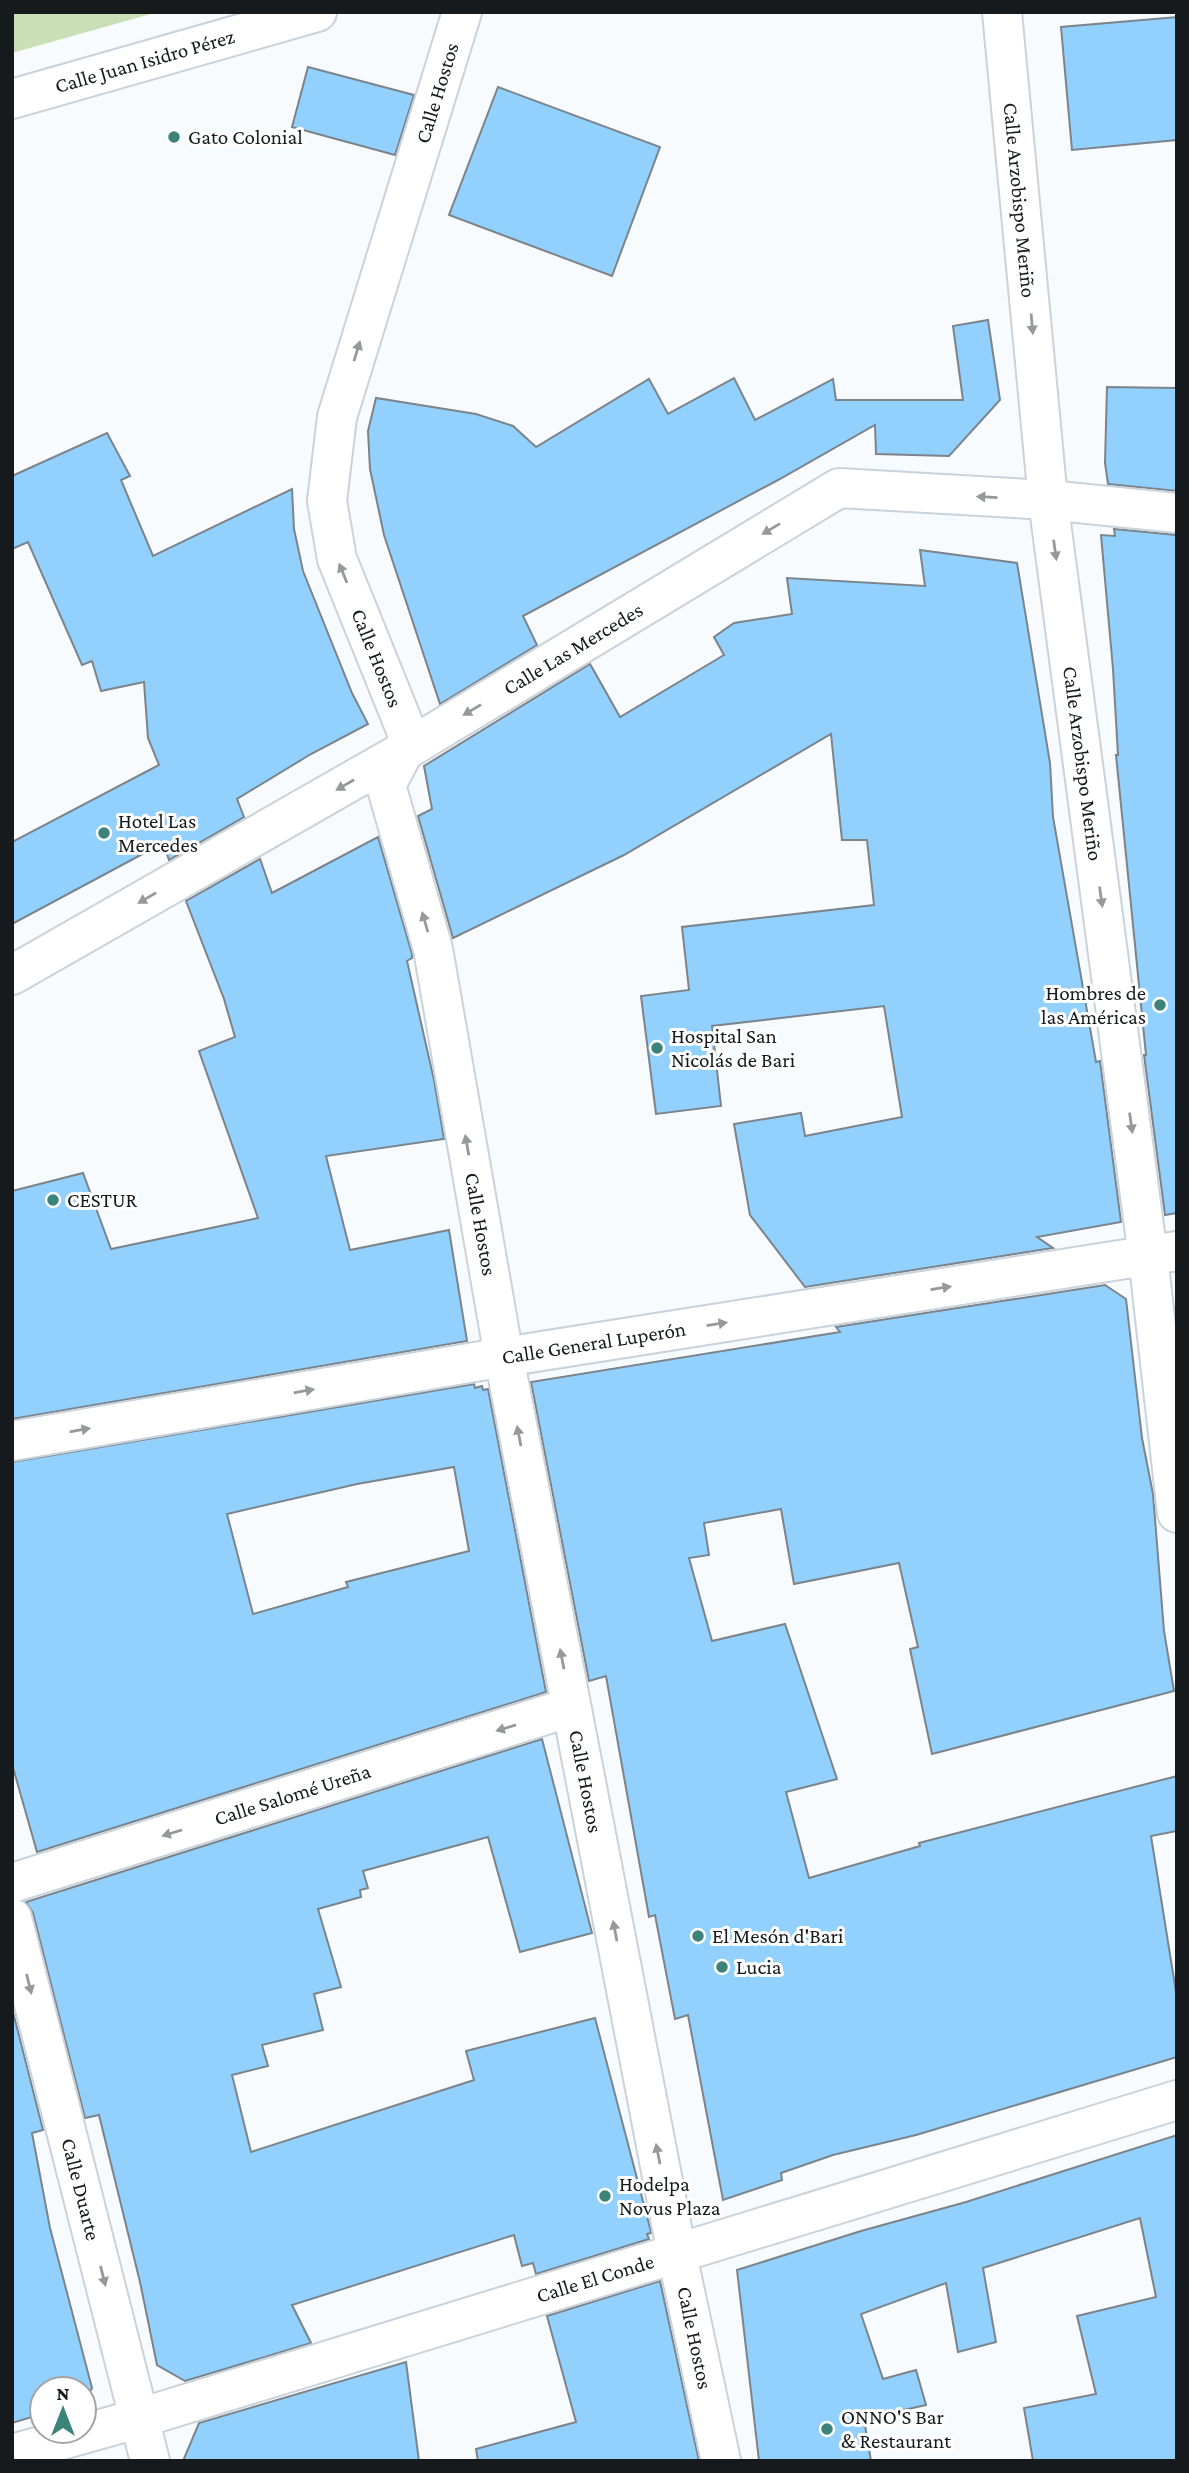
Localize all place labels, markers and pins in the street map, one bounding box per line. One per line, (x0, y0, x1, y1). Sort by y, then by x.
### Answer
place label: Gato Colonial (188, 125, 303, 149)
marker: Gato Colonial (166, 129, 182, 145)
place label: Hotel Las Mercedes (118, 809, 198, 857)
marker: Hotel Las Mercedes (96, 825, 112, 841)
place label: Hombres de las Américas (1041, 981, 1146, 1029)
marker: Hombres de las Américas (1152, 997, 1168, 1013)
place label: Hospital San Nicolás de Bari (671, 1024, 796, 1072)
marker: Hospital San Nicolás de Bari (649, 1040, 665, 1056)
place label: CESTUR (67, 1188, 138, 1212)
marker: CESTUR (45, 1192, 61, 1208)
place label: El Mesón d'Bari (712, 1924, 844, 1948)
marker: El Mesón d'Bari (690, 1928, 706, 1944)
place label: Lucia (736, 1955, 782, 1979)
marker: Lucia (714, 1959, 730, 1975)
place label: Hodelpa Novus Plaza (619, 2172, 721, 2220)
marker: Hodelpa Novus Plaza (597, 2188, 613, 2204)
place label: ONNO'S Bar & Restaurant (841, 2405, 952, 2453)
marker: ONNO'S Bar & Restaurant (819, 2421, 835, 2437)

